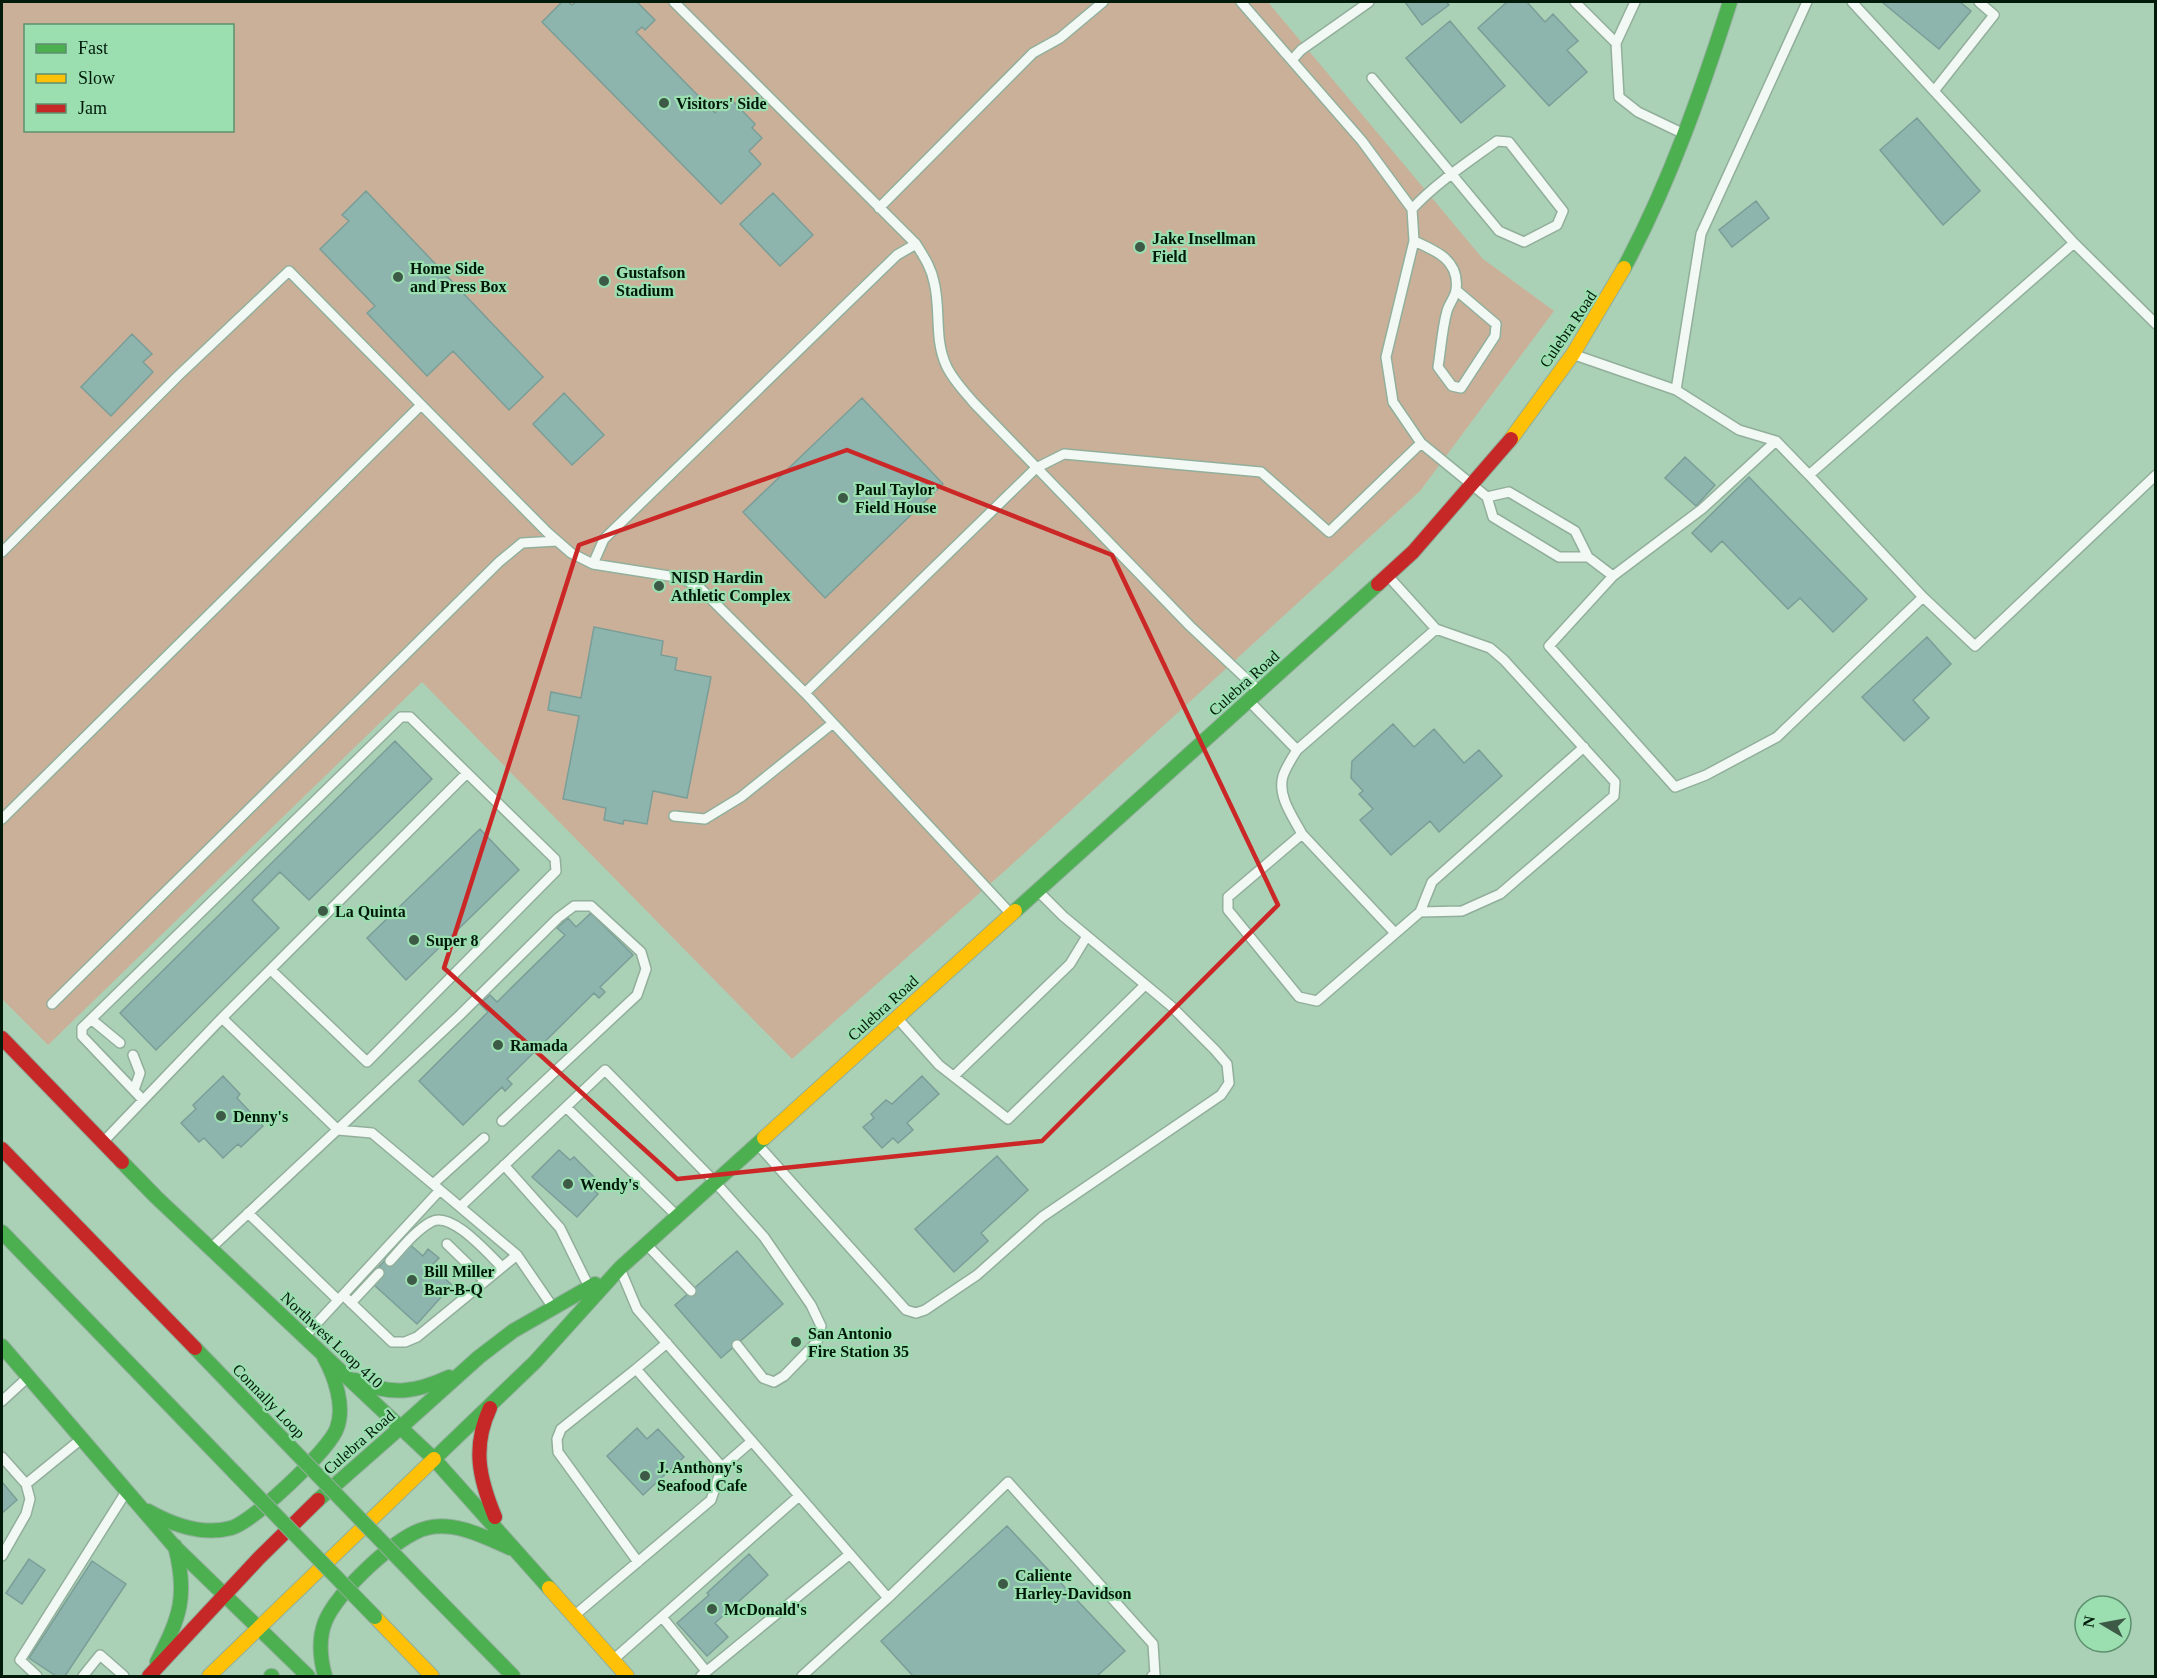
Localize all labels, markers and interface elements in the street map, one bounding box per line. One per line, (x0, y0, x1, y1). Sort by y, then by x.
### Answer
legend (24, 24, 234, 132)
text: Fast (78, 38, 108, 58)
text: Slow (78, 68, 115, 88)
place label: Visitors' Side (676, 95, 767, 112)
marker: Visitors' Side (657, 96, 671, 110)
text: Jam (78, 98, 107, 118)
place label: Jake Insellman Field (1152, 230, 1256, 265)
marker: Jake Insellman Field (1133, 240, 1147, 254)
place label: Home Side and Press Box (410, 260, 507, 295)
place label: Gustafson Stadium (616, 264, 685, 299)
marker: Home Side and Press Box (391, 270, 405, 284)
marker: Gustafson Stadium (597, 274, 611, 288)
street label: Culebra Road (1536, 288, 1600, 370)
place label: Paul Taylor Field House (855, 481, 936, 516)
marker: Paul Taylor Field House (836, 491, 850, 505)
place label: NISD Hardin Athletic Complex (671, 569, 791, 605)
marker: NISD Hardin Athletic Complex (652, 579, 666, 593)
street label: Culebra Road (1205, 647, 1283, 719)
place label: La Quinta (335, 903, 406, 920)
marker: La Quinta (316, 904, 330, 918)
place label: Super 8 (426, 932, 479, 950)
marker: Super 8 (407, 933, 421, 947)
street label: Culebra Road (844, 972, 922, 1044)
place label: Ramada (510, 1037, 568, 1054)
marker: Ramada (491, 1038, 505, 1052)
place label: Denny's (233, 1108, 288, 1126)
marker: Denny's (214, 1109, 228, 1123)
place label: Wendy's (580, 1176, 639, 1194)
marker: Wendy's (561, 1177, 575, 1191)
place label: Bill Miller Bar-B-Q (424, 1263, 495, 1298)
marker: Bill Miller Bar-B-Q (405, 1273, 419, 1287)
street label: Northwest Loop 410 (277, 1289, 386, 1392)
place label: San Antonio Fire Station 35 (808, 1325, 909, 1360)
marker: San Antonio Fire Station 35 (789, 1335, 803, 1349)
street label: Connally Loop (229, 1360, 309, 1442)
street label: Culebra Road (320, 1407, 398, 1477)
place label: J. Anthony's Seafood Cafe (657, 1459, 747, 1494)
marker: J. Anthony's Seafood Cafe (638, 1469, 652, 1483)
place label: Caliente Harley-Davidson (1015, 1567, 1132, 1603)
marker: Caliente Harley-Davidson (996, 1577, 1010, 1591)
north arrow (2073, 1594, 2133, 1654)
place label: McDonald's (724, 1601, 807, 1618)
marker: McDonald's (705, 1602, 719, 1616)
text: N (2079, 1614, 2098, 1629)

